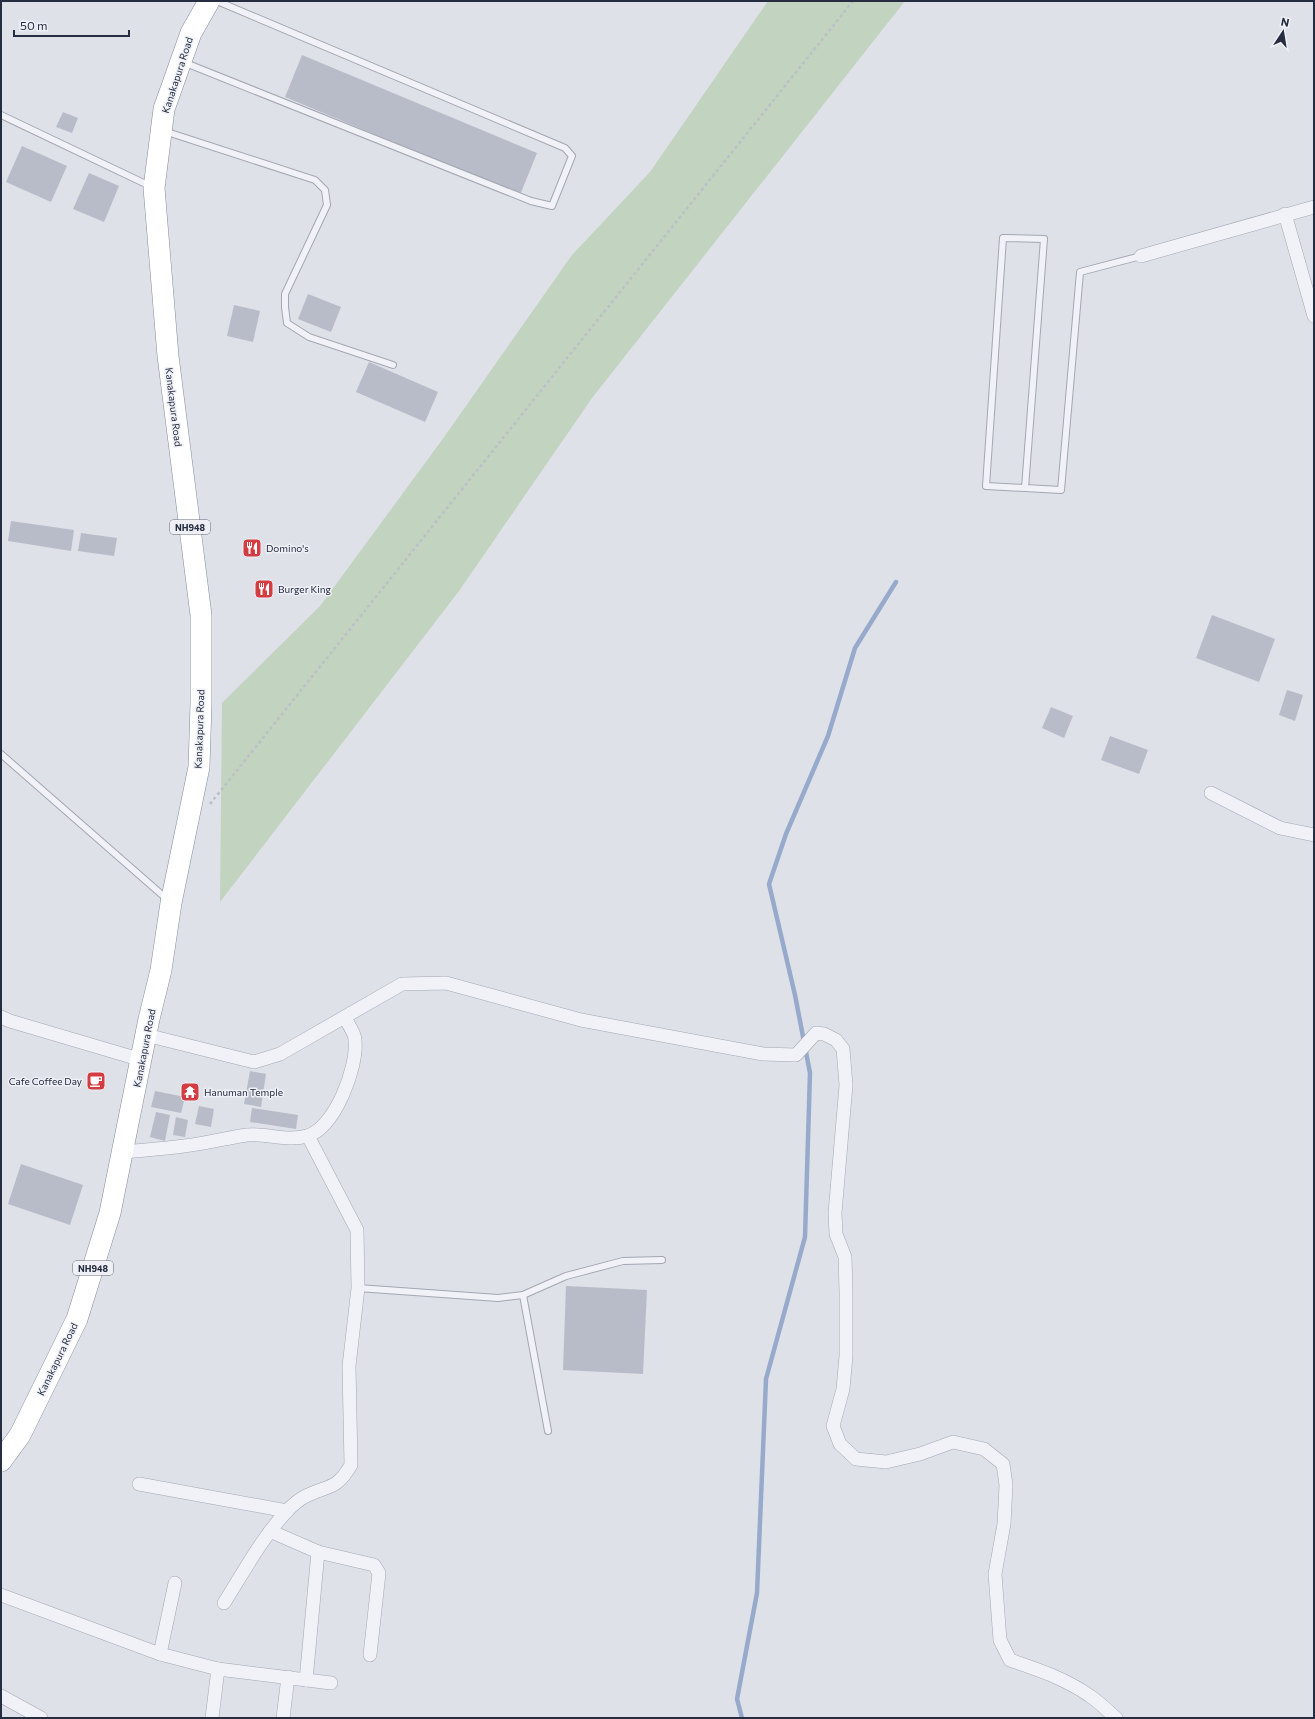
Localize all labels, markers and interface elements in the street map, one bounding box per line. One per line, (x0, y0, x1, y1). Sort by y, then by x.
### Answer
scale bar (14, 12, 129, 38)
north arrow (1263, 12, 1303, 52)
text: N (1280, 15, 1291, 29)
text: 50 m (20, 18, 48, 32)
street label: Kanakapura Road (159, 35, 195, 115)
street label: Kanakapura Road (163, 367, 185, 447)
road number: NH948 (170, 520, 210, 534)
restaurant icon: Domino's (241, 537, 263, 559)
place label: Domino's (266, 542, 309, 554)
restaurant icon: Burger King (253, 578, 275, 600)
place label: Burger King (278, 583, 332, 595)
street label: Kanakapura Road (192, 689, 206, 769)
street label: Kanakapura Road (131, 1008, 158, 1088)
cafe icon: Cafe Coffee Day (85, 1070, 107, 1092)
place label: Cafe Coffee Day (9, 1075, 82, 1087)
temple icon: Hanuman Temple (179, 1081, 201, 1103)
place label: Hanuman Temple (204, 1086, 283, 1098)
road number: NH948 (73, 1261, 113, 1275)
street label: Kanakapura Road (34, 1320, 80, 1397)

